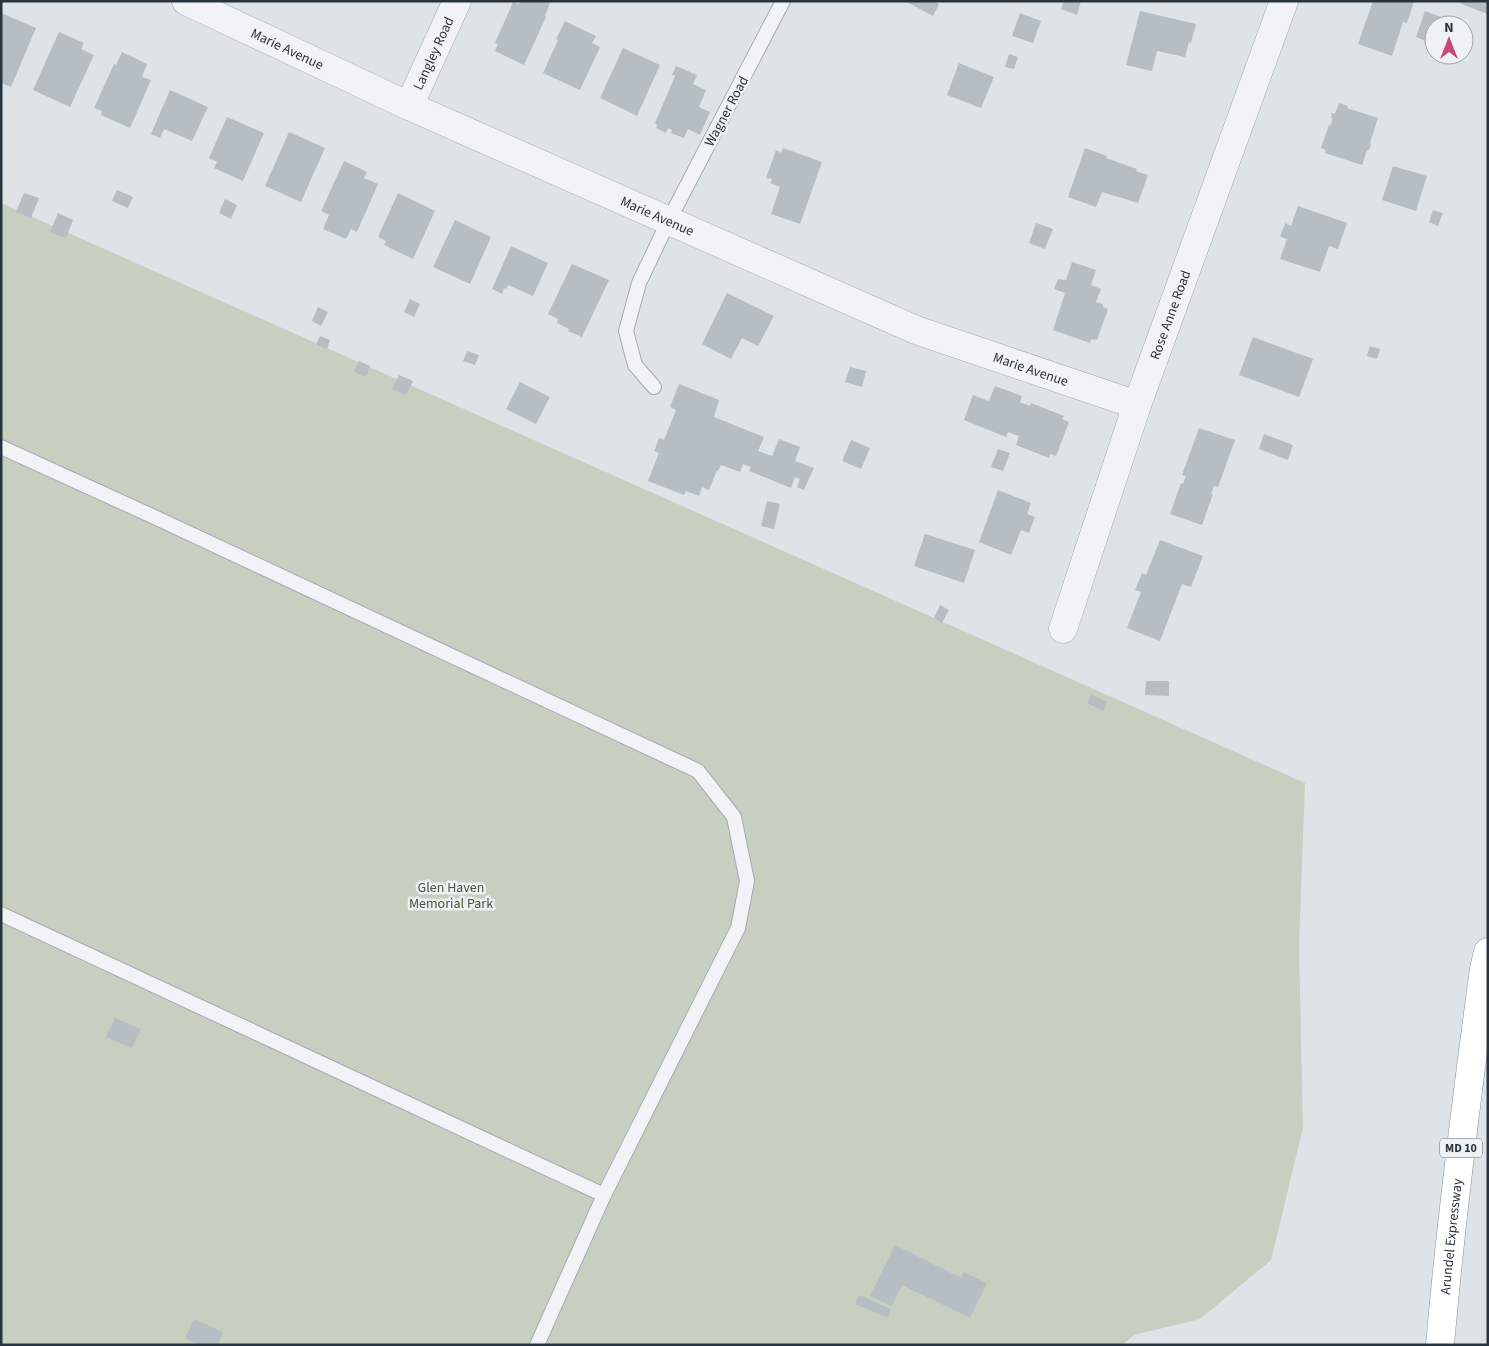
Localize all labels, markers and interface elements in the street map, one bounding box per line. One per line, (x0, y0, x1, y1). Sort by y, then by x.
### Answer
street label: Langley Road (409, 14, 459, 94)
north arrow (1424, 15, 1474, 65)
text: N (1444, 18, 1454, 38)
street label: Marie Avenue (247, 24, 327, 75)
street label: Wagner Road (700, 73, 754, 150)
street label: Marie Avenue (617, 192, 697, 242)
street label: Rose Anne Road (1145, 268, 1196, 363)
street label: Marie Avenue (990, 348, 1071, 392)
park label: Glen Haven Memorial Park (409, 878, 493, 914)
road number: MD 10 (1440, 1138, 1482, 1158)
street label: Arundel Expressway (1436, 1177, 1468, 1296)

